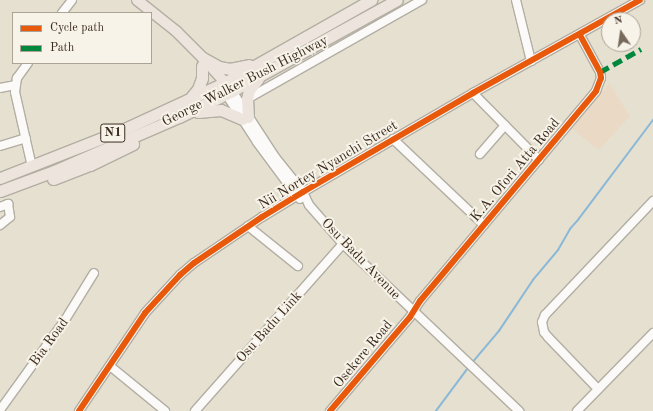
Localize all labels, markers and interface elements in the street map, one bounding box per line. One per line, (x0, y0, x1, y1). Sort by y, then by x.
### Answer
legend (12, 12, 152, 64)
north arrow (601, 12, 641, 52)
text: N (613, 14, 624, 27)
text: Cycle path (50, 22, 104, 34)
street label: George Walker Bush Highway (159, 32, 331, 130)
text: Path (50, 42, 74, 54)
street label: K.A. Ofori Atta Road (467, 115, 563, 225)
street label: Nii Nortey Nyanchi Street (255, 117, 401, 213)
road number: N1 (100, 122, 126, 144)
street label: Osu Badu Avenue (318, 215, 404, 303)
street label: Osu Badu Link (232, 288, 306, 366)
street label: Bia Road (26, 315, 72, 369)
street label: Osekere Road (330, 317, 396, 391)

